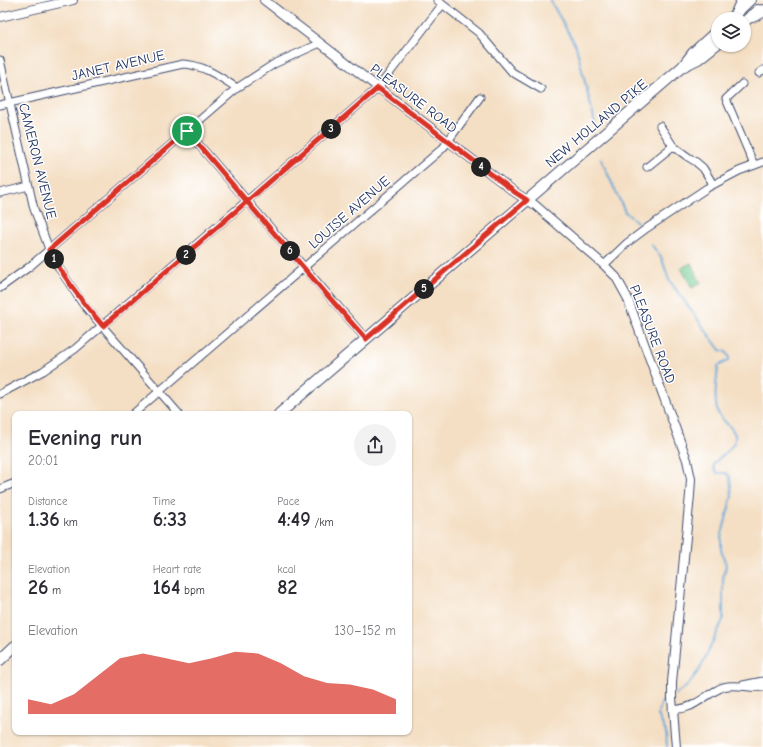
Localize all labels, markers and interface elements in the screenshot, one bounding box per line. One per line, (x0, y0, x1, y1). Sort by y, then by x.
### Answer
map controls (711, 12, 751, 52)
button: layers (711, 12, 751, 52)
street label: JANET AVENUE (70, 47, 166, 84)
street label: PLEASURE ROAD (367, 60, 461, 137)
street label: NEW HOLLAND PIKE (542, 76, 651, 171)
street label: CAMERON AVENUE (15, 101, 60, 221)
pin (170, 114, 204, 148)
pin: 3 (321, 119, 341, 139)
icon: arrive (176, 120, 198, 142)
text: 3 (328, 122, 334, 135)
pin: 4 (471, 157, 491, 177)
text: 4 (478, 160, 484, 173)
street label: LOUISE AVENUE (305, 172, 394, 252)
pin: 6 (280, 241, 300, 261)
text: 6 (287, 244, 293, 257)
pin: 2 (176, 245, 196, 265)
text: 2 (183, 248, 189, 261)
pin: 1 (44, 249, 64, 269)
text: 1 (52, 252, 56, 265)
pin: 5 (414, 279, 434, 299)
text: 5 (421, 282, 427, 295)
street label: PLEASURE ROAD (626, 282, 679, 386)
button: share (354, 424, 396, 466)
text: Evening run (28, 425, 142, 451)
text: 20:01 (28, 453, 58, 468)
text: Distance (28, 495, 67, 508)
text: Time (153, 495, 176, 508)
text: Pace (277, 495, 300, 508)
text: 1.36 (28, 508, 60, 531)
text: 6:33 (153, 508, 187, 531)
text: 4:49 (277, 508, 311, 531)
text: km (60, 516, 78, 529)
text: /km (311, 516, 334, 529)
text: Elevation (28, 563, 70, 576)
text: Heart rate (153, 563, 201, 576)
text: kcal (277, 563, 296, 576)
text: 26 (28, 576, 48, 599)
text: 164 (153, 576, 180, 599)
text: 82 (277, 576, 298, 599)
text: m (48, 584, 61, 597)
text: bpm (180, 584, 205, 597)
text: Elevation (28, 623, 78, 638)
text: 130–152 m (334, 623, 396, 638)

